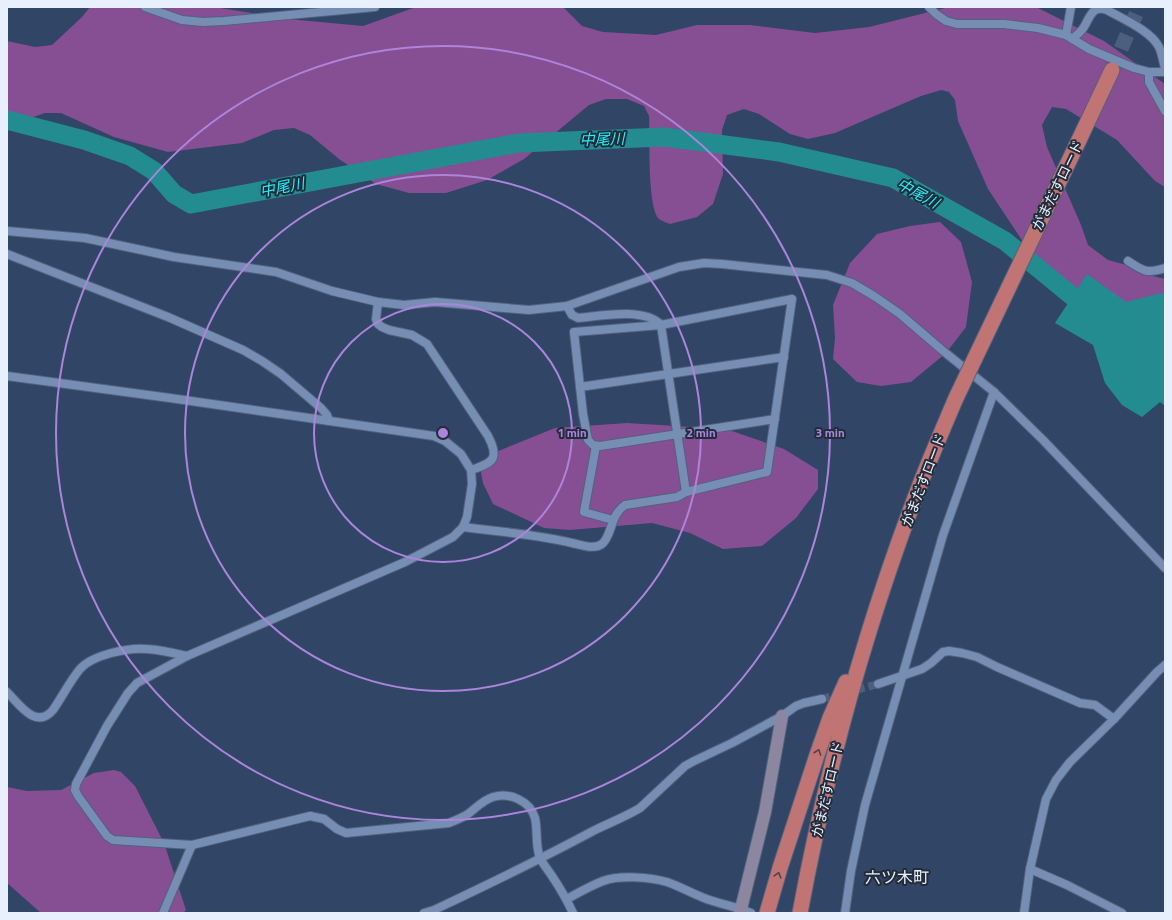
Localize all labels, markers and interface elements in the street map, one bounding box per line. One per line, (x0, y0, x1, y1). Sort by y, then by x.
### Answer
water label: 中尾川 (579, 127, 627, 151)
street label: がまだすロード (1026, 136, 1088, 234)
water label: 中尾川 (258, 171, 308, 203)
water label: 中尾川 (893, 172, 945, 215)
text: 1 min (557, 423, 587, 442)
text: 2 min (686, 423, 716, 442)
text: 3 min (815, 423, 845, 442)
centre of rings (436, 426, 450, 440)
street label: がまだすロード (896, 430, 950, 530)
street label: がまだすロード (806, 739, 848, 839)
one-way arrow (813, 749, 822, 756)
district label: 六ツ木町 (865, 865, 929, 889)
one-way arrow (773, 872, 782, 879)

